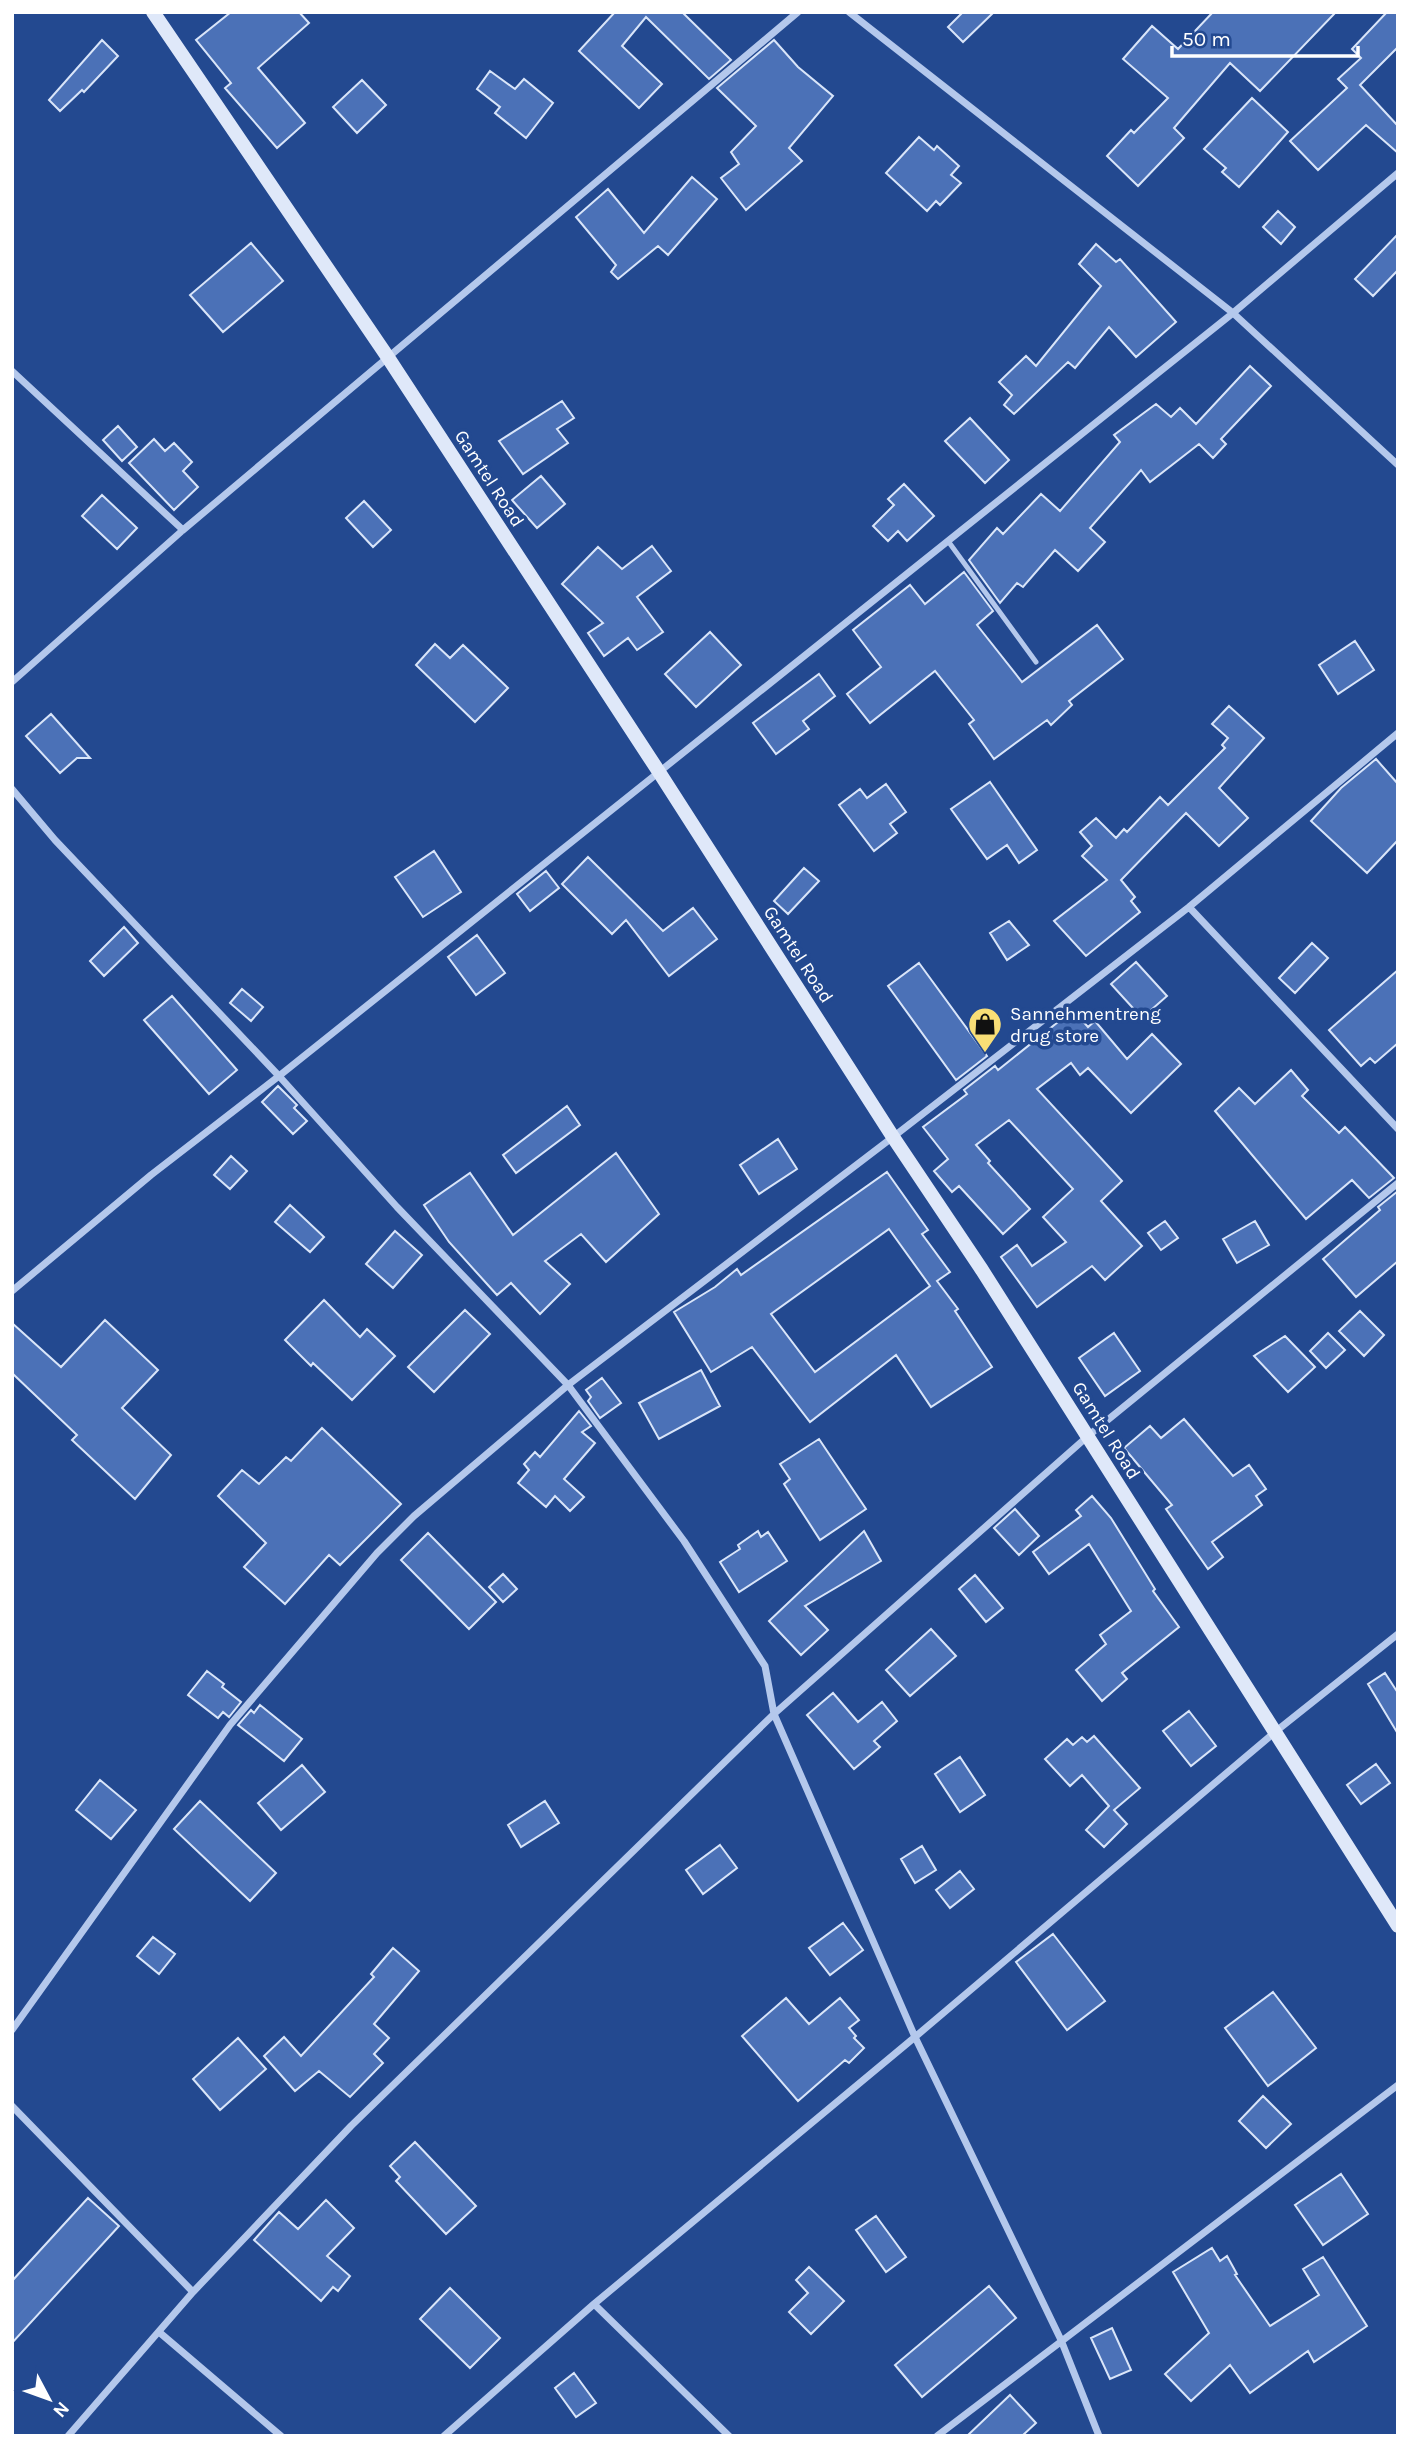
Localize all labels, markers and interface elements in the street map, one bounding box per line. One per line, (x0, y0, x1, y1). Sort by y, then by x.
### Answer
scale bar (1172, 14, 1358, 58)
text: 50 m (1182, 27, 1231, 51)
street label: Gamtel Road (450, 426, 529, 531)
street label: Gamtel Road (759, 902, 838, 1007)
place label: Sannehmentreng drug store (1010, 1003, 1161, 1047)
shop icon: Sannehmentreng drug store (966, 1005, 1004, 1054)
street label: Gamtel Road (1067, 1378, 1145, 1483)
north arrow (14, 2364, 84, 2434)
text: N (48, 2397, 74, 2422)

